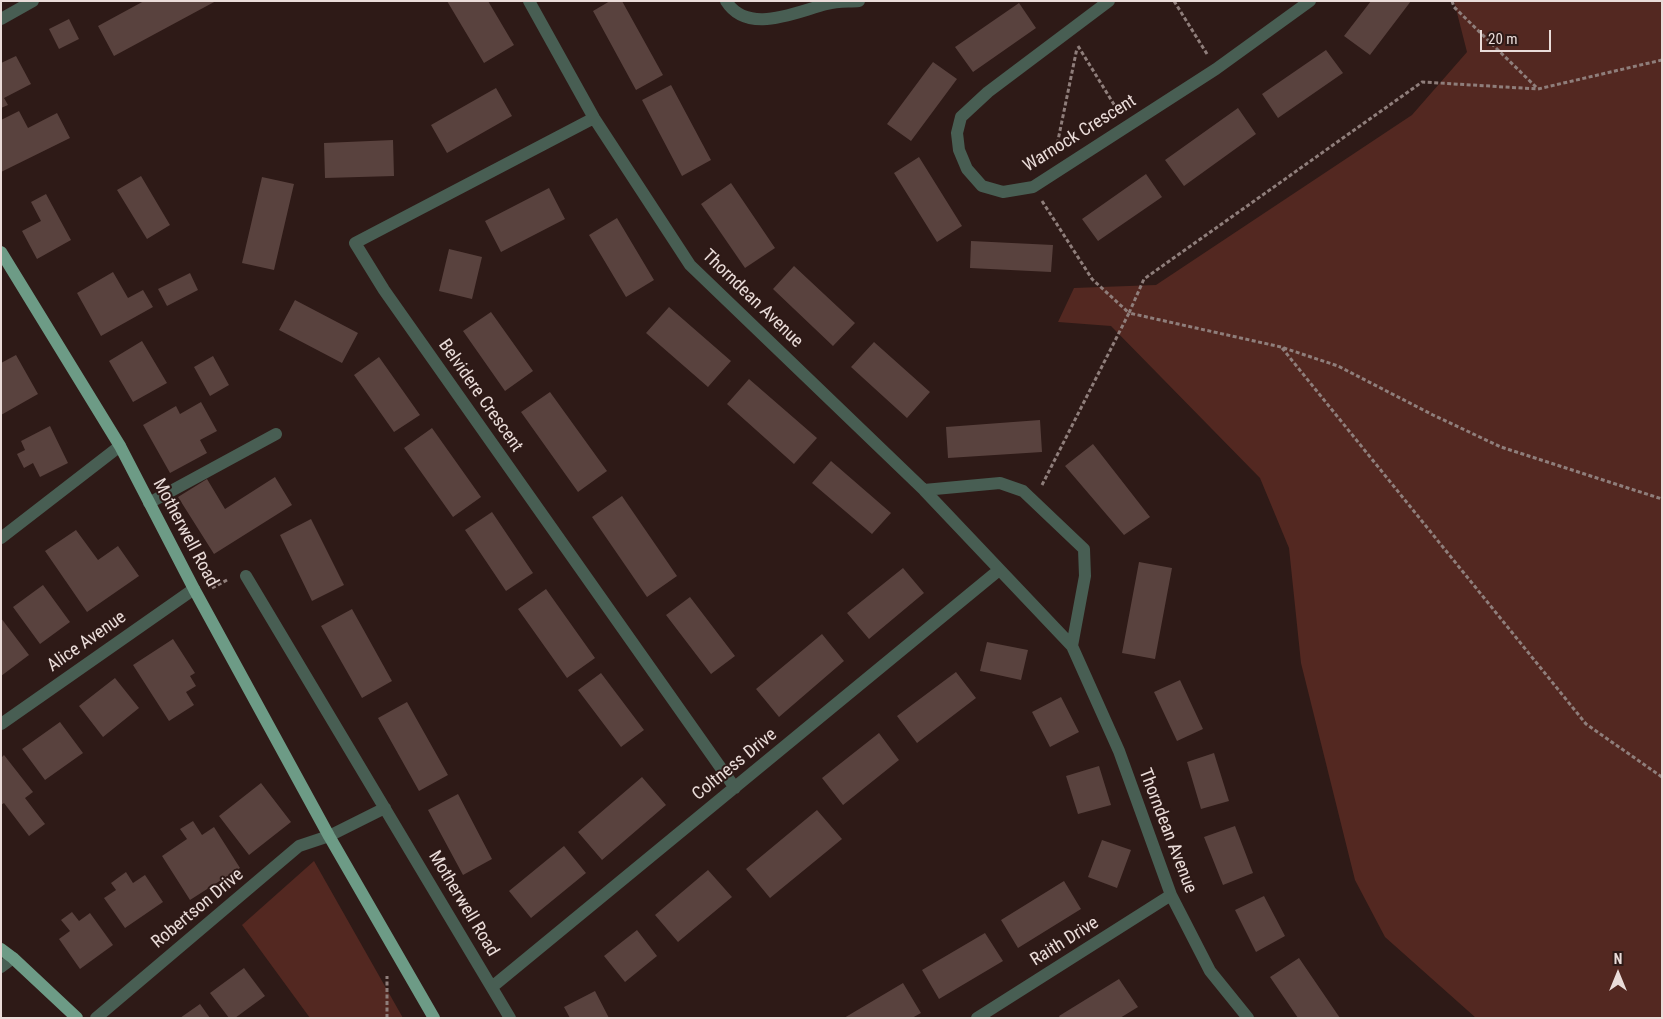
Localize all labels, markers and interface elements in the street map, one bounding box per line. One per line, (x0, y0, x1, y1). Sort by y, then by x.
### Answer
scale bar (1483, 20, 1554, 52)
text: 20 m (1488, 30, 1518, 48)
street label: Warnock Crescent (1020, 91, 1140, 177)
street label: Thorndean Avenue (697, 245, 807, 353)
street label: Belvidere Crescent (433, 336, 527, 456)
street label: Motherwell Road (147, 475, 223, 591)
street label: Alice Avenue (43, 607, 131, 677)
street label: Coltness Drive (688, 724, 782, 806)
street label: Thorndean Avenue (1133, 766, 1201, 896)
street label: Motherwell Road (423, 847, 503, 961)
street label: Robertson Drive (148, 864, 248, 954)
street label: Raith Drive (1027, 913, 1103, 971)
north arrow (1593, 949, 1643, 999)
text: N (1614, 951, 1622, 967)

